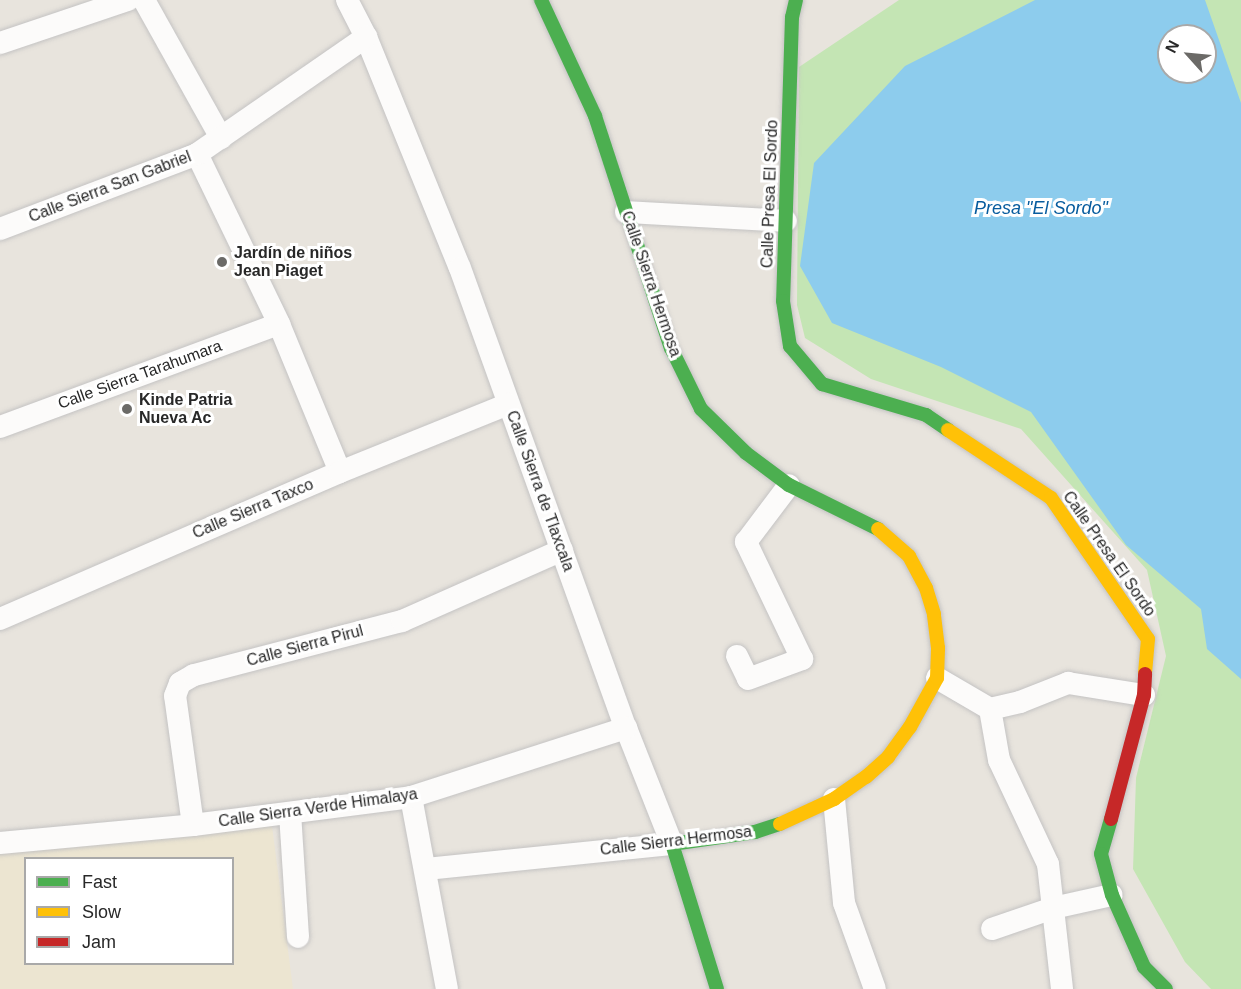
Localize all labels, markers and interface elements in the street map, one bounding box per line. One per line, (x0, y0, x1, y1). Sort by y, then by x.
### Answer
north arrow (1157, 24, 1217, 84)
text: N (1162, 37, 1182, 56)
street label: Calle Presa El Sordo (758, 119, 782, 269)
street label: Calle Sierra San Gabriel (26, 147, 194, 227)
water label: Presa "El Sordo" (974, 197, 1108, 219)
street label: Calle Sierra Hermosa (617, 209, 685, 359)
place label: Jardín de niños Jean Piaget (234, 243, 352, 281)
marker: Jardín de niños Jean Piaget (215, 255, 229, 269)
street label: Calle Sierra Tarahumara (55, 336, 225, 414)
place label: Kinde Patria Nueva Ac (139, 390, 232, 428)
marker: Kinde Patria Nueva Ac (120, 402, 134, 416)
street label: Calle Sierra de Tlaxcala (502, 408, 578, 574)
street label: Calle Sierra Taxco (189, 475, 317, 543)
street label: Calle Presa El Sordo (1059, 488, 1159, 620)
street label: Calle Sierra Pirul (245, 621, 365, 671)
street label: Calle Sierra Verde Himalaya (217, 785, 419, 831)
street label: Calle Sierra Hermosa (599, 822, 753, 860)
legend (24, 857, 234, 965)
text: Fast (82, 872, 117, 892)
text: Slow (82, 902, 121, 922)
text: Jam (82, 932, 116, 952)

